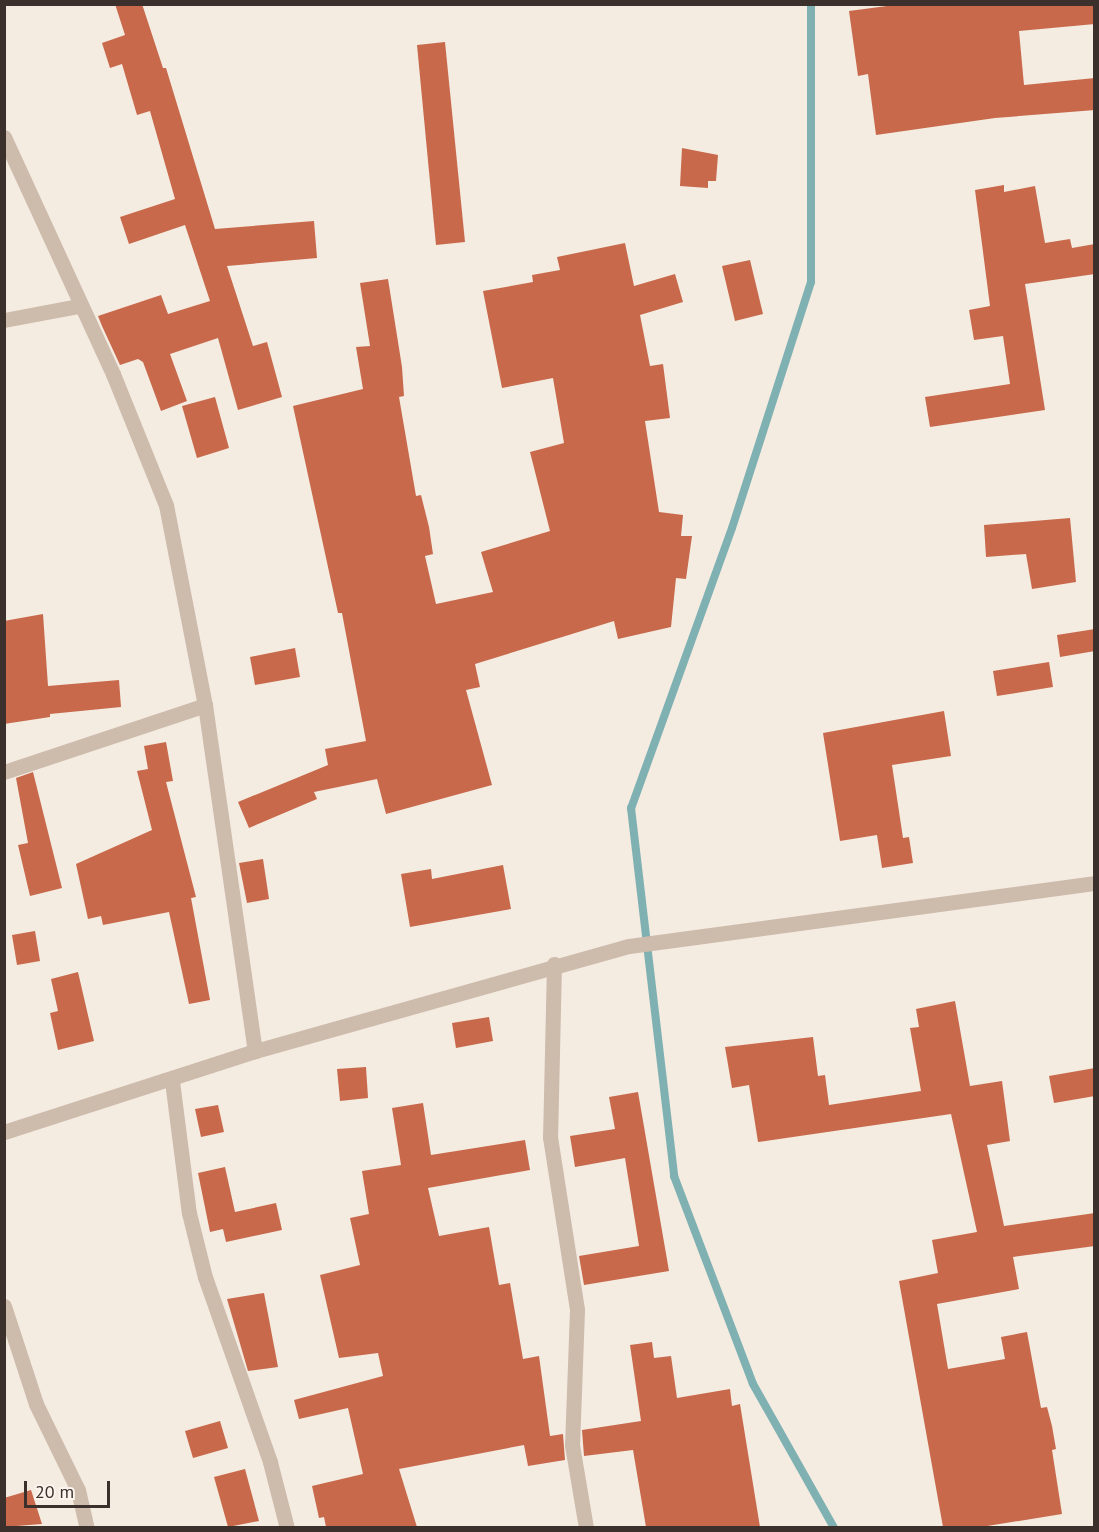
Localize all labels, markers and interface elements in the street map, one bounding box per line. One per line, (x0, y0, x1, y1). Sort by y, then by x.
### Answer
scale bar (27, 1469, 112, 1507)
text: 20 m (35, 1480, 74, 1503)

